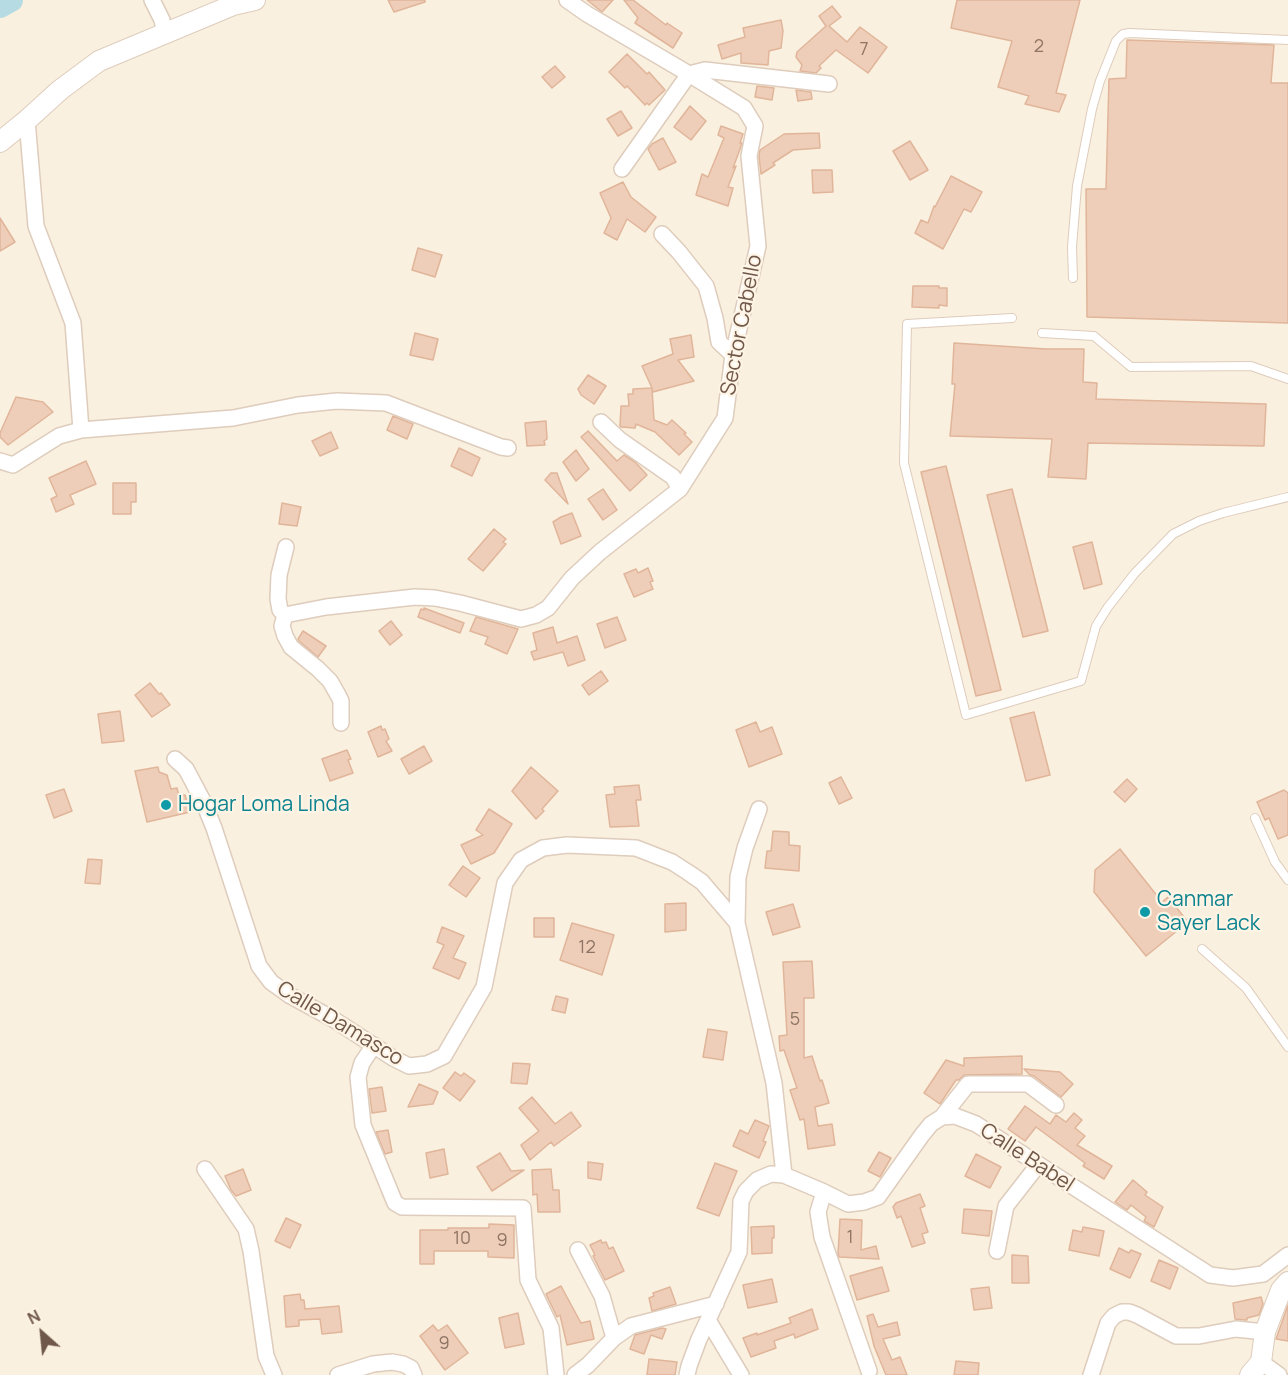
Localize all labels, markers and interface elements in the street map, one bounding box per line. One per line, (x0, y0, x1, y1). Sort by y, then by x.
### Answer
house number: 2 (1034, 36, 1044, 58)
house number: 7 (859, 39, 869, 61)
street label: Sector Cabello (716, 253, 768, 397)
place label: Hogar Loma Linda (178, 792, 350, 818)
marker: Hogar Loma Linda (159, 798, 173, 812)
place label: Canmar Sayer Lack (1157, 887, 1260, 937)
marker: Canmar Sayer Lack (1138, 905, 1152, 919)
house number: 12 (578, 937, 596, 959)
street label: Calle Damasco (272, 976, 408, 1072)
house number: 5 (790, 1009, 800, 1031)
street label: Calle Babel (975, 1118, 1079, 1198)
house number: 1 (846, 1227, 854, 1249)
house number: 10 (453, 1228, 471, 1250)
house number: 9 (496, 1230, 508, 1252)
north arrow (12, 1303, 72, 1363)
text: N (24, 1305, 44, 1329)
house number: 9 (438, 1333, 450, 1355)

